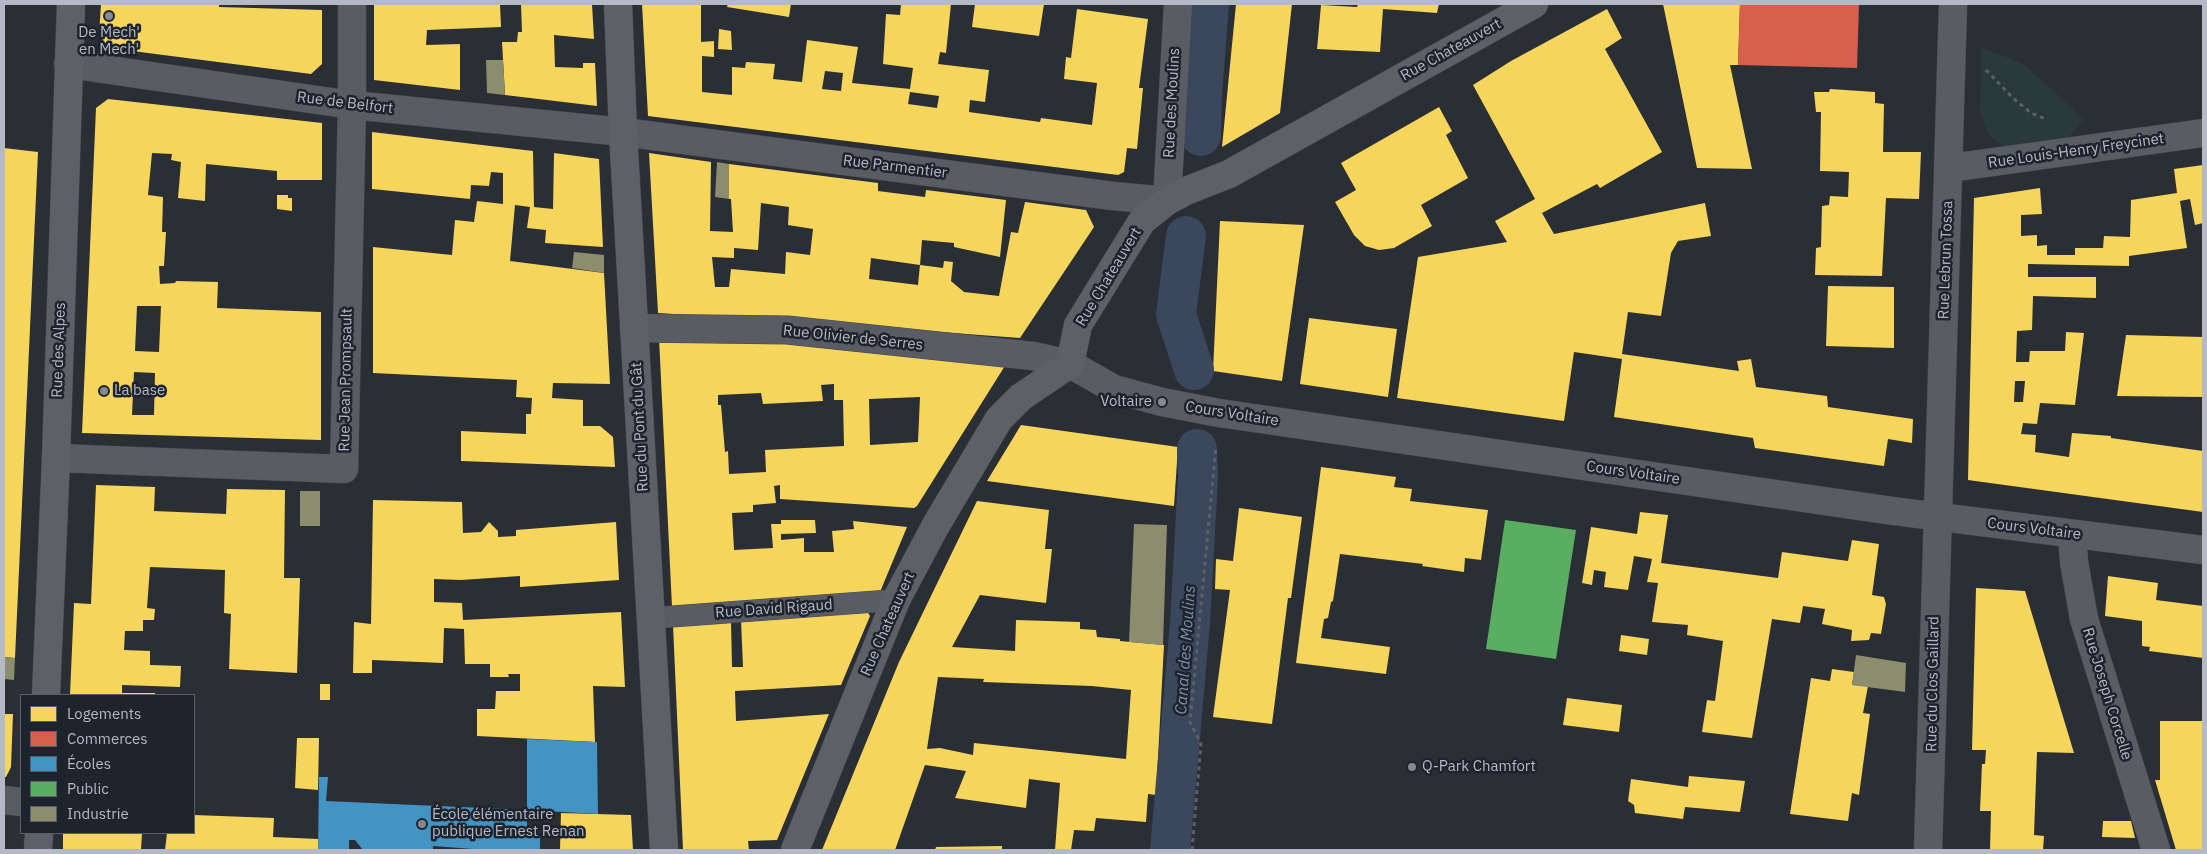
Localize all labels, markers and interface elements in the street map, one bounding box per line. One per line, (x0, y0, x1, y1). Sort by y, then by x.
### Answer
marker: De Mech' en Mech' (103, 10, 115, 22)
street label: Rue Chateauvert (1398, 15, 1504, 85)
place label: De Mech' en Mech' (78, 24, 140, 59)
street label: Rue des Moulins (1160, 47, 1184, 159)
street label: Rue de Belfort (296, 88, 394, 118)
street label: Rue Louis-Henry Freycinet (1987, 130, 2165, 172)
street label: Rue Parmentier (842, 152, 948, 182)
street label: Rue Lebrun Tossa (1935, 200, 1957, 320)
street label: Rue Chateauvert (1072, 224, 1146, 330)
street label: Rue des Alpes (48, 302, 70, 398)
street label: Rue Jean Prompsault (336, 308, 356, 452)
street label: Rue Olivier de Serres (782, 322, 924, 354)
street label: Rue du Pont du Gât (628, 362, 652, 492)
place label: La base (114, 382, 165, 400)
marker: La base (98, 385, 110, 397)
place label: Voltaire (1100, 393, 1152, 411)
marker: Voltaire (1156, 396, 1168, 408)
street label: Cours Voltaire (1184, 398, 1280, 430)
street label: Cours Voltaire (1585, 458, 1681, 488)
street label: Cours Voltaire (1986, 514, 2082, 544)
street label: Rue Chateauvert (857, 569, 919, 679)
water label: Canal des Moulins (1172, 585, 1200, 715)
street label: Rue David Rigaud (715, 596, 833, 622)
street label: Rue du Clos Gaillard (1923, 616, 1943, 752)
street label: Rue Joseph Corcelle (2078, 626, 2136, 762)
legend (20, 694, 195, 834)
text: Logements (67, 704, 141, 723)
text: Commerces (67, 729, 148, 748)
text: Écoles (67, 754, 111, 773)
place label: Q-Park Chamfort (1422, 758, 1536, 776)
marker: Q-Park Chamfort (1406, 761, 1418, 773)
text: Public (67, 779, 109, 798)
text: Industrie (67, 804, 129, 823)
place label: École élémentaire publique Ernest Renan (432, 806, 584, 841)
marker: École élémentaire publique Ernest Renan (416, 818, 428, 830)

